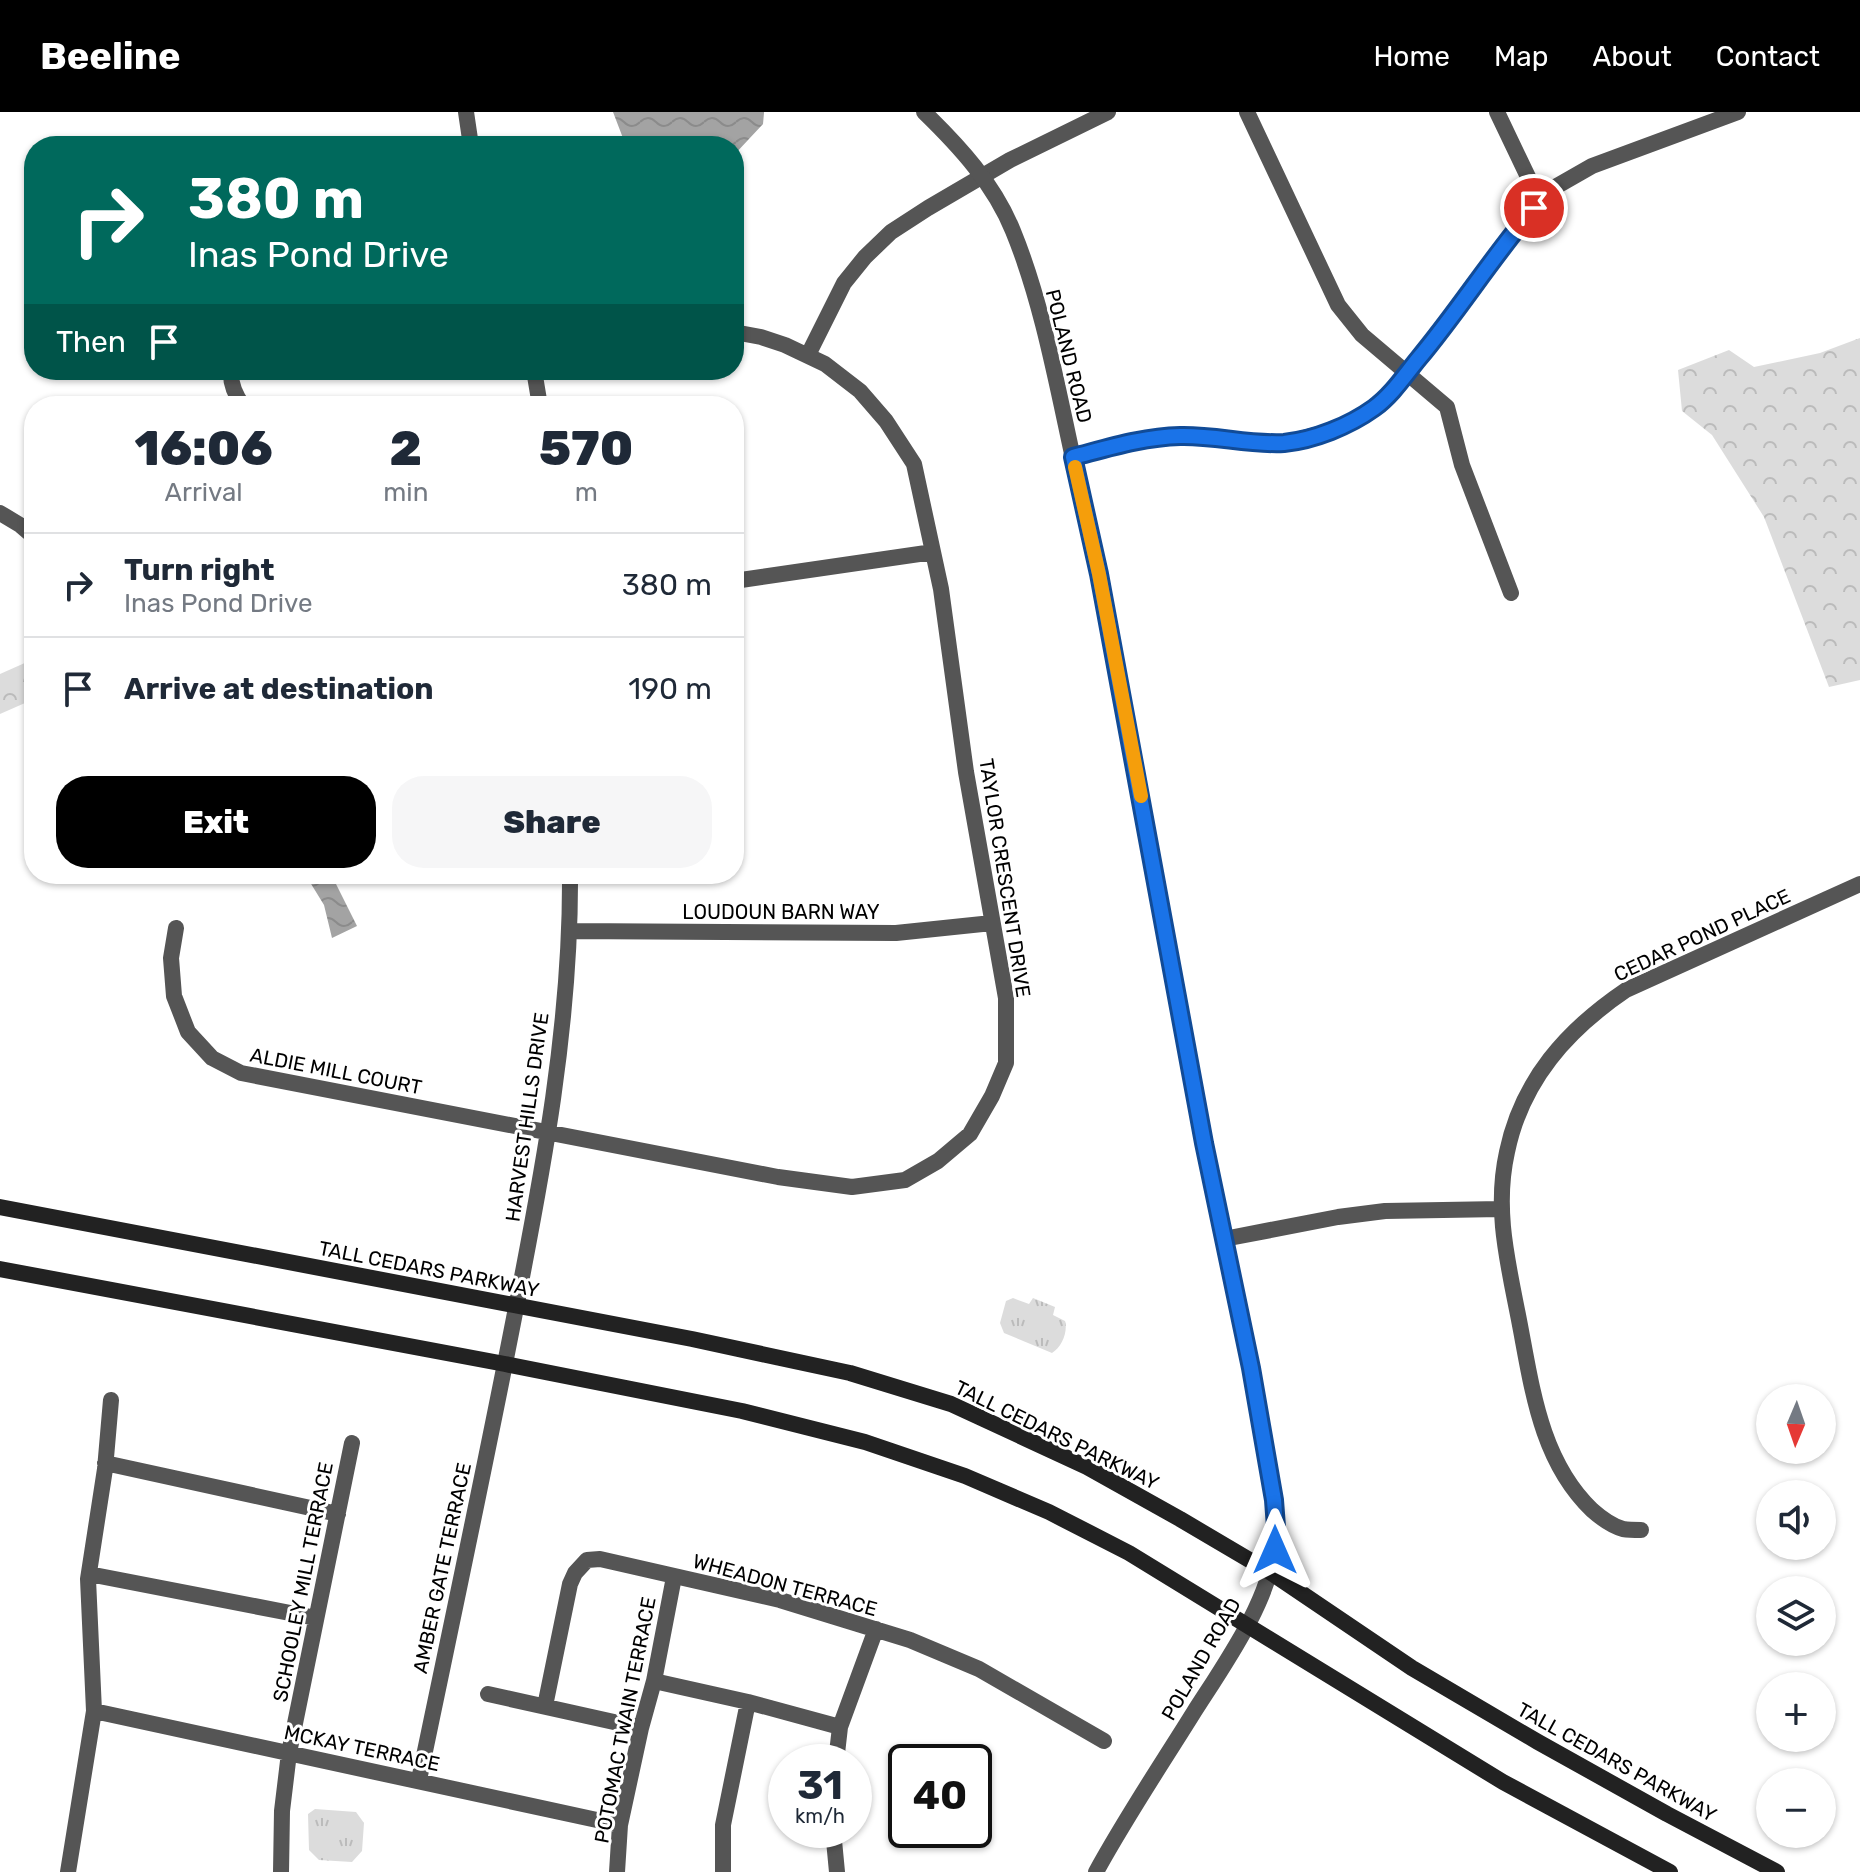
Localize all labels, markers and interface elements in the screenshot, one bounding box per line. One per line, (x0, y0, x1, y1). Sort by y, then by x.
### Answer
text: Beeline (40, 33, 181, 79)
text: Home (1373, 40, 1450, 73)
text: Map (1494, 40, 1548, 73)
text: About (1592, 40, 1672, 73)
text: Contact (1716, 40, 1820, 73)
text: 380 m (188, 166, 364, 232)
icon: right (56, 168, 160, 272)
pin (1500, 174, 1568, 242)
icon: arrive (1512, 186, 1556, 230)
text: Inas Pond Drive (188, 233, 449, 276)
street label: POLAND ROAD (1041, 287, 1097, 425)
icon: arrive (142, 320, 186, 364)
text: Then (56, 324, 126, 360)
text: 16:06 (135, 420, 273, 477)
text: 2 (390, 420, 422, 477)
text: 570 (539, 420, 633, 477)
text: Arrival (165, 477, 243, 508)
text: min (383, 477, 428, 508)
text: m (575, 477, 598, 508)
text: Turn right (124, 552, 275, 588)
icon: right (56, 563, 100, 607)
text: 380 m (622, 567, 712, 603)
text: Inas Pond Drive (124, 588, 312, 619)
icon: arrive (56, 667, 100, 711)
text: Arrive at destination (124, 671, 434, 707)
text: 190 m (628, 671, 712, 707)
street label: TAYLOR CRESCENT DRIVE (974, 757, 1036, 999)
button: Exit (56, 776, 376, 868)
button: Share (392, 776, 712, 868)
street label: CEDAR POND PLACE (1610, 884, 1794, 986)
street label: LOUDOUN BARN WAY (682, 900, 880, 924)
street label: HARVEST HILLS DRIVE (500, 1011, 554, 1223)
street label: ALDIE MILL COURT (248, 1043, 424, 1100)
street label: TALL CEDARS PARKWAY (317, 1236, 541, 1302)
street label: TALL CEDARS PARKWAY (951, 1375, 1163, 1495)
north arrow (1756, 1384, 1836, 1464)
map controls (1756, 1384, 1836, 1848)
street label: SCHOOLEY MILL TERRACE (268, 1460, 338, 1704)
street label: AMBER GATE TERRACE (408, 1461, 476, 1675)
button: sound (1756, 1480, 1836, 1560)
position arrow (1233, 1508, 1317, 1592)
street label: WHEADON TERRACE (690, 1549, 880, 1621)
button: layers (1756, 1576, 1836, 1656)
street label: POLAND ROAD (1156, 1594, 1246, 1724)
street label: POTOMAC TWAIN TERRACE (589, 1595, 661, 1845)
button: + (1756, 1672, 1836, 1752)
street label: TALL CEDARS PARKWAY (1513, 1697, 1721, 1827)
street label: MCKAY TERRACE (282, 1720, 442, 1776)
speed limit sign: 40 (888, 1744, 992, 1848)
text: 31 (797, 1762, 843, 1809)
button: − (1756, 1768, 1836, 1848)
text: km/h (795, 1804, 845, 1828)

